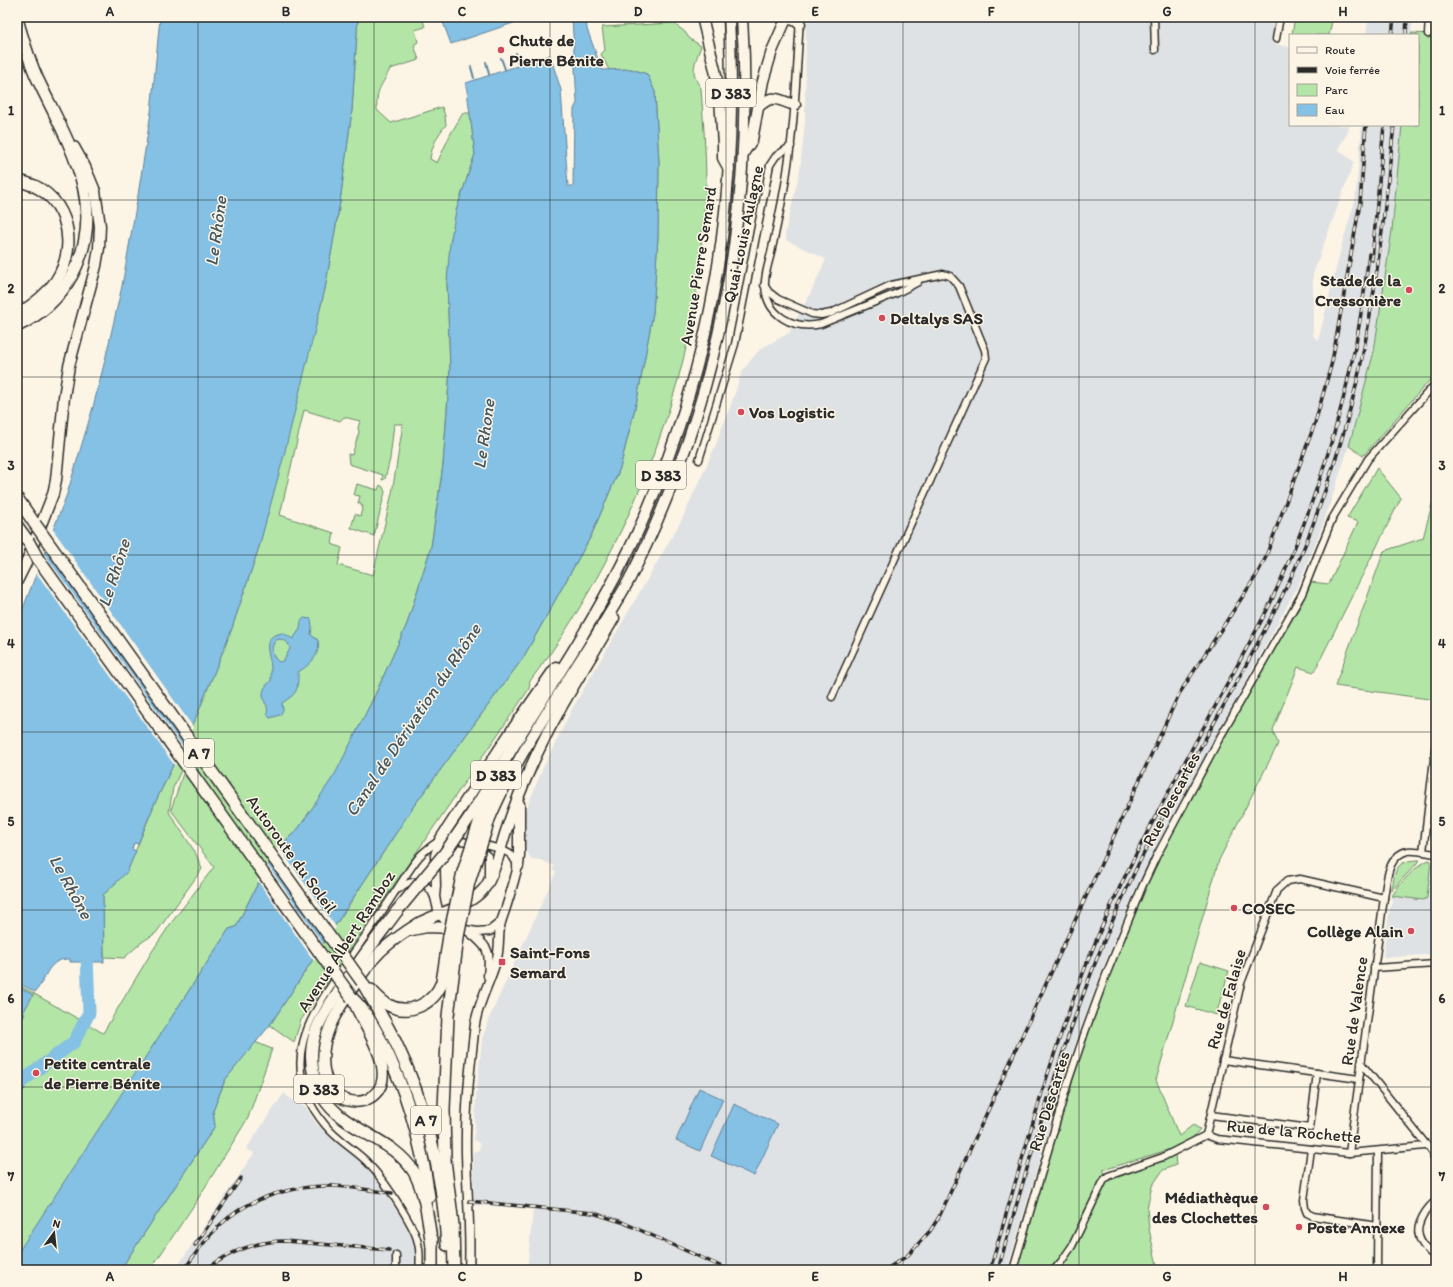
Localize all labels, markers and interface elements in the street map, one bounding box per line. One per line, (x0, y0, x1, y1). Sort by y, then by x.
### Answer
text: A (105, 4, 115, 19)
text: B (282, 4, 291, 19)
text: C (458, 4, 467, 19)
text: D (634, 4, 643, 19)
text: E (811, 4, 819, 19)
text: F (988, 4, 995, 19)
text: G (1163, 4, 1172, 19)
text: H (1339, 4, 1348, 19)
place label: Chute de Pierre Bénite (509, 30, 604, 70)
legend (1289, 34, 1419, 126)
text: Route (1325, 43, 1355, 57)
marker: Chute de Pierre Bénite (496, 45, 506, 55)
text: Voie ferrée (1325, 63, 1380, 77)
road number: D 383 (706, 79, 756, 107)
text: Parc (1325, 83, 1348, 97)
text: 1 (8, 103, 14, 118)
text: Eau (1325, 103, 1345, 117)
text: 1 (1439, 103, 1445, 118)
street label: Quai Louis Aulagne (719, 163, 767, 305)
street label: Avenue Pierre Semard (676, 185, 720, 347)
water label: Le Rhône (200, 193, 232, 267)
place label: Stade de la Cressonière (1315, 270, 1401, 310)
text: 2 (8, 281, 15, 296)
text: 2 (1439, 281, 1446, 296)
marker: Stade de la Cressonière (1404, 285, 1414, 295)
place label: Deltalys SAS (890, 308, 984, 329)
marker: Deltalys SAS (877, 313, 887, 323)
water label: Le Rhone (468, 397, 500, 470)
place label: Vos Logistic (749, 402, 835, 423)
marker: Vos Logistic (736, 407, 746, 417)
text: 3 (7, 458, 15, 473)
text: 3 (1438, 458, 1446, 473)
road number: D 383 (636, 461, 686, 489)
water label: Le Rhône (93, 535, 136, 610)
water label: Canal de Dérivation du Rhône (340, 618, 487, 821)
text: 4 (7, 636, 15, 651)
text: 4 (1438, 636, 1446, 651)
road number: A 7 (184, 739, 214, 767)
street label: Rue Descartes (1138, 749, 1204, 849)
road number: D 383 (471, 761, 521, 789)
street label: Autoroute du Soleil (243, 791, 342, 917)
text: 5 (8, 814, 15, 829)
text: 5 (1439, 814, 1446, 829)
water label: Le Rhône (44, 851, 98, 924)
street label: Avenue Albert Ramboz (293, 866, 399, 1015)
place label: COSEC (1242, 898, 1295, 918)
marker: COSEC (1229, 903, 1239, 913)
place label: Collège Alain (1307, 921, 1404, 942)
marker: Collège Alain (1406, 926, 1416, 936)
place label: Saint-Fons Semard (510, 942, 591, 982)
street label: Rue de Falaise (1202, 947, 1250, 1051)
street label: Rue de Valence (1336, 955, 1372, 1067)
marker: Saint-Fons Semard (497, 957, 507, 967)
text: 6 (8, 991, 15, 1006)
text: 6 (1439, 991, 1446, 1006)
street label: Rue Descartes (1024, 1049, 1074, 1153)
place label: Petite centrale de Pierre Bénite (44, 1053, 160, 1093)
marker: Petite centrale de Pierre Bénite (31, 1068, 41, 1078)
road number: D 383 (294, 1075, 344, 1103)
road number: A 7 (411, 1106, 441, 1134)
street label: Rue de la Rochette (1226, 1115, 1362, 1147)
text: 7 (7, 1169, 15, 1184)
text: 7 (1438, 1169, 1446, 1184)
place label: Médiathèque des Clochettes (1152, 1187, 1258, 1227)
marker: Médiathèque des Clochettes (1261, 1202, 1271, 1212)
north arrow (34, 1213, 74, 1253)
text: N (51, 1217, 62, 1231)
place label: Poste Annexe (1307, 1217, 1405, 1237)
marker: Poste Annexe (1294, 1222, 1304, 1232)
text: A (105, 1269, 115, 1284)
text: B (282, 1269, 291, 1284)
text: C (458, 1269, 467, 1284)
text: D (634, 1269, 643, 1284)
text: E (811, 1269, 819, 1284)
text: F (988, 1269, 995, 1284)
text: G (1163, 1269, 1172, 1284)
text: H (1339, 1269, 1348, 1284)

